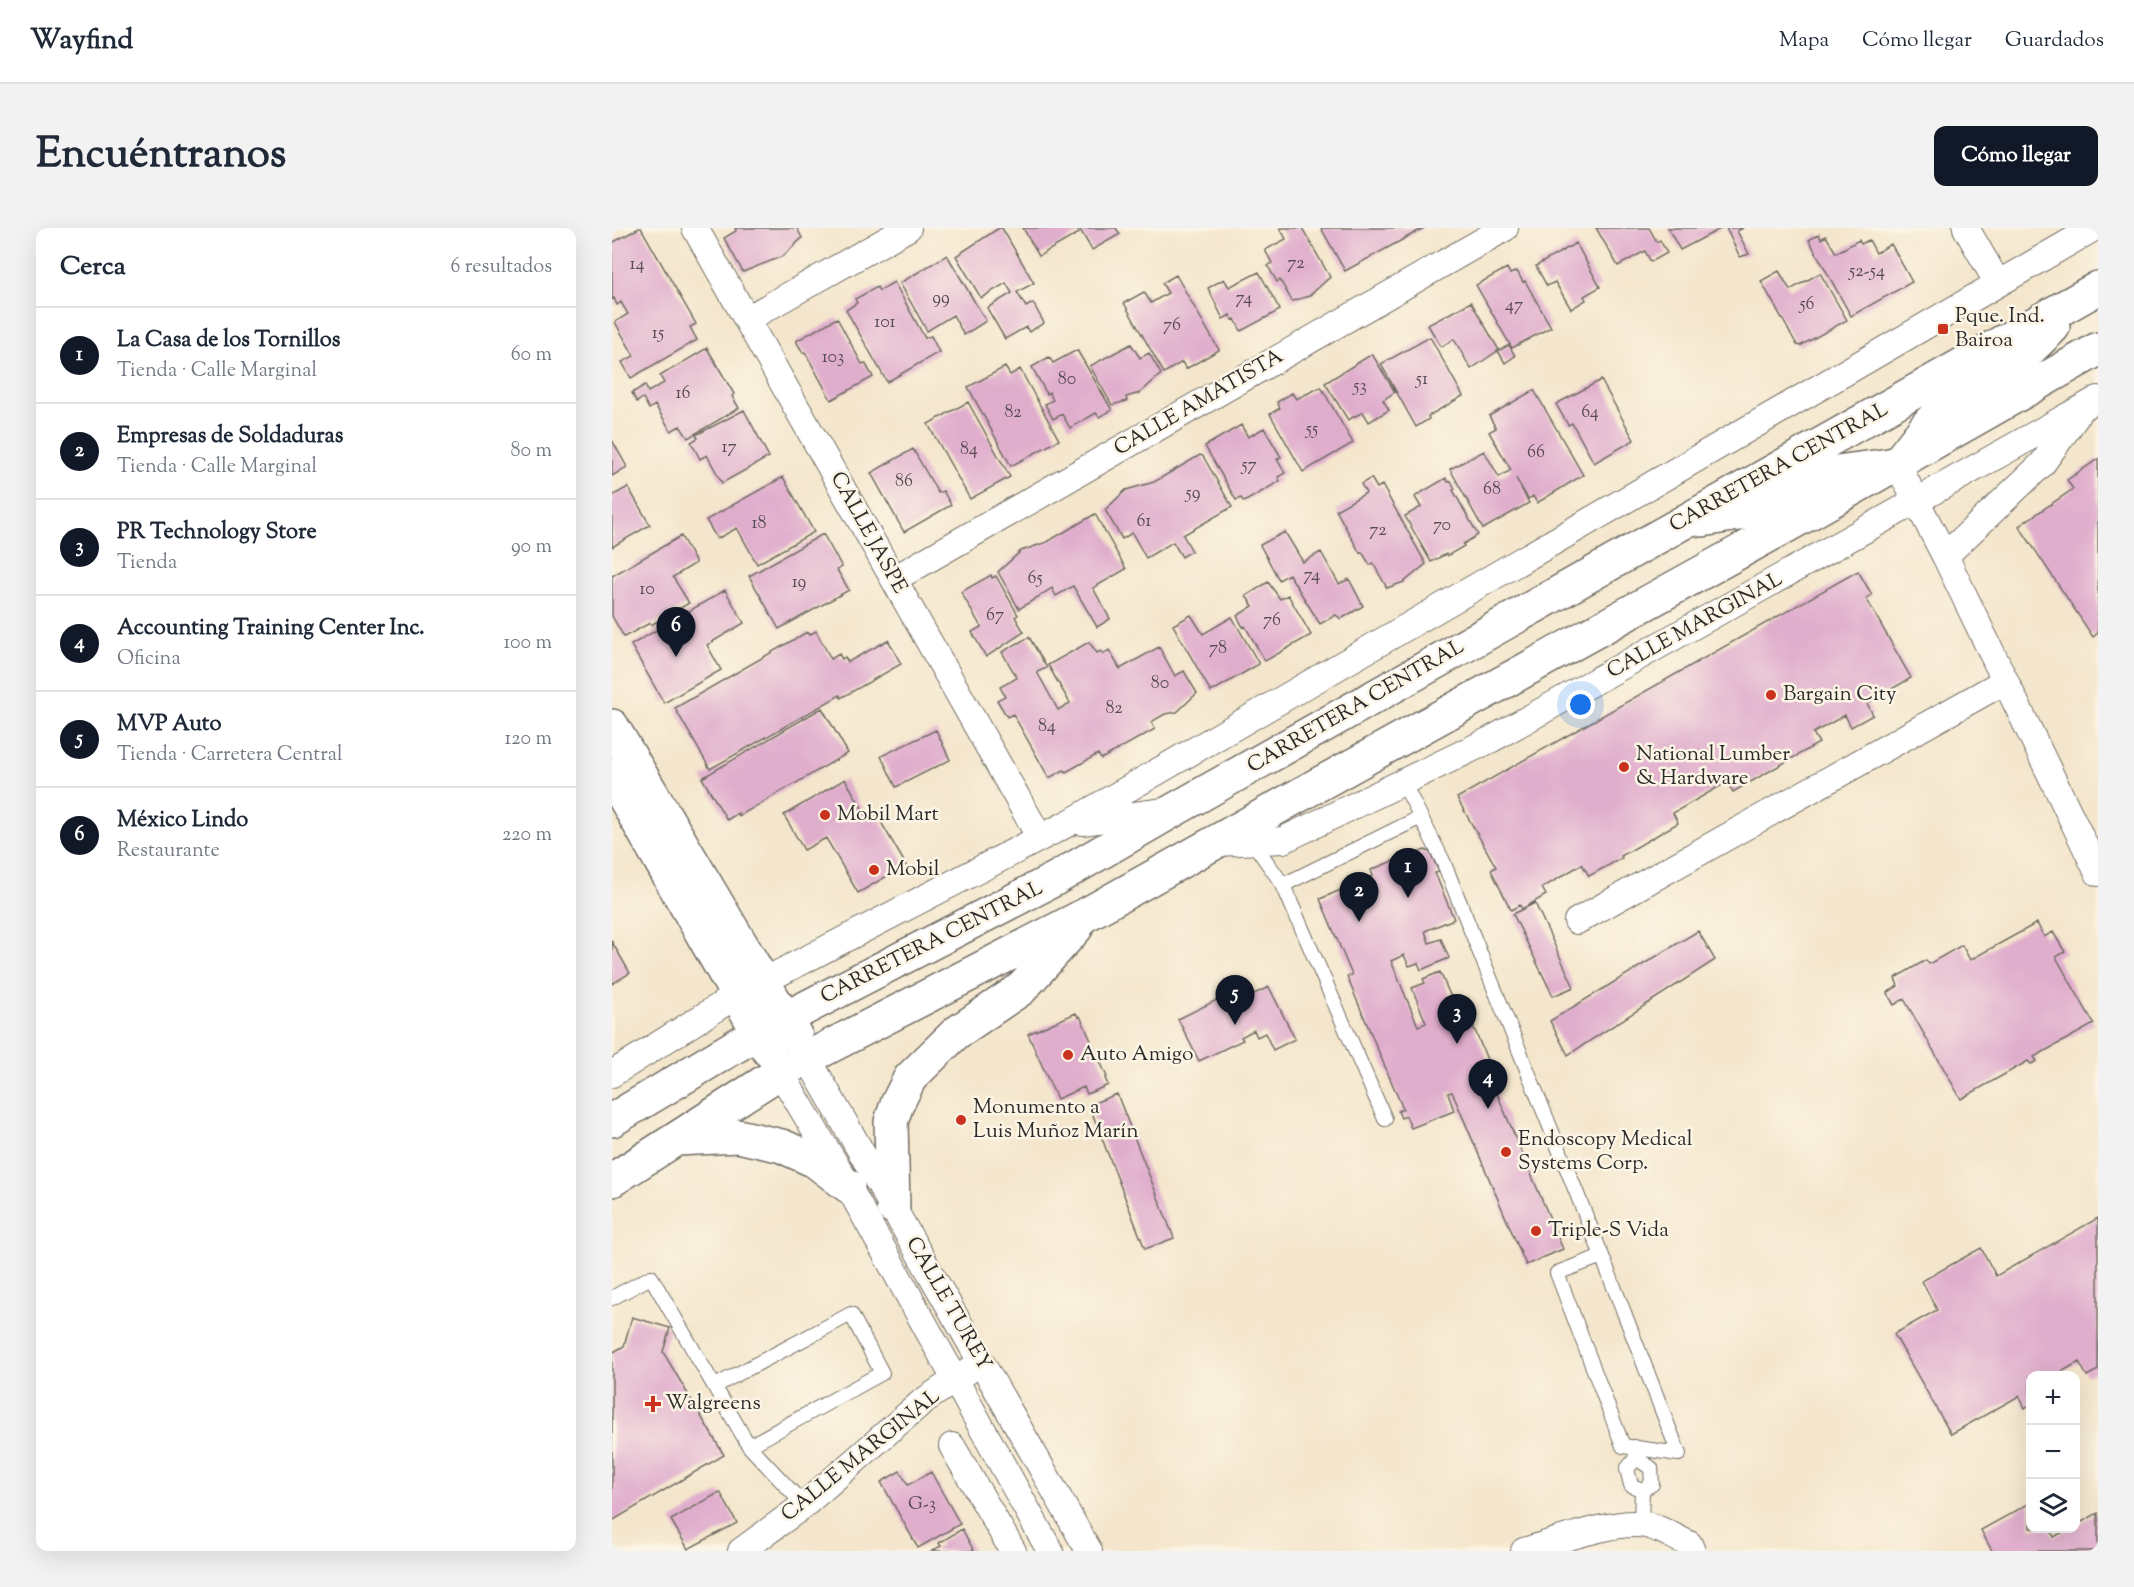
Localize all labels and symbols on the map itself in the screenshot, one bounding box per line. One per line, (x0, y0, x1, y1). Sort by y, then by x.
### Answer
house number: 72 (1287, 251, 1305, 277)
house number: 14 (629, 252, 645, 278)
house number: 52-54 (1848, 259, 1885, 285)
house number: 99 (932, 286, 950, 312)
house number: 74 (1236, 286, 1252, 312)
house number: 56 (1798, 292, 1815, 318)
house number: 47 (1505, 293, 1523, 319)
place label: Pque. Ind. Bairoa (1955, 302, 2045, 356)
house number: 101 (874, 310, 896, 336)
house number: 76 (1163, 313, 1181, 339)
house number: 15 (652, 321, 664, 347)
marker: Pque. Ind. Bairoa (1936, 322, 1950, 336)
street label: CALLE AMATISTA (1109, 342, 1289, 464)
house number: 103 (822, 345, 844, 371)
house number: 80 (1058, 367, 1076, 393)
house number: 51 (1415, 367, 1428, 393)
house number: 53 (1352, 374, 1367, 400)
house number: 16 (675, 381, 691, 407)
street label: CARRETERA CENTRAL (1664, 395, 1894, 541)
house number: 82 (1004, 400, 1022, 426)
house number: 64 (1581, 400, 1599, 426)
house number: 55 (1305, 417, 1318, 443)
house number: 17 (721, 435, 737, 461)
house number: 84 (960, 437, 978, 463)
house number: 66 (1527, 440, 1545, 466)
house number: 57 (1240, 453, 1257, 479)
street label: CALLE JASPE (822, 466, 914, 600)
house number: 86 (895, 469, 913, 495)
house number: 68 (1483, 477, 1501, 503)
house number: 59 (1185, 481, 1201, 507)
house number: 61 (1137, 509, 1151, 535)
house number: 18 (751, 511, 767, 537)
house number: 70 (1433, 513, 1451, 539)
house number: 72 (1369, 518, 1387, 544)
house number: 74 (1304, 563, 1320, 589)
street label: CALLE MARGINAL (1602, 565, 1789, 687)
house number: 65 (1027, 566, 1043, 592)
house number: 19 (792, 570, 807, 596)
house number: 10 (639, 577, 655, 603)
house number: 67 (986, 603, 1004, 629)
pin: 6 (656, 608, 696, 657)
house number: 76 (1263, 608, 1281, 634)
street label: CARRETERA CENTRAL (1242, 632, 1470, 781)
house number: 78 (1209, 636, 1227, 662)
house number: 80 (1151, 671, 1169, 697)
place label: Bargain City (1783, 680, 1897, 710)
marker: Bargain City (1764, 688, 1778, 702)
your location (1566, 690, 1595, 719)
house number: 82 (1105, 696, 1123, 722)
house number: 84 (1038, 714, 1056, 740)
place label: National Lumber & Hardware (1636, 740, 1790, 794)
marker: National Lumber & Hardware (1617, 760, 1631, 774)
place label: Mobil Mart (837, 800, 939, 830)
marker: Mobil Mart (818, 808, 832, 822)
pin: 1 (1388, 848, 1428, 898)
place label: Mobil (886, 855, 940, 885)
marker: Mobil (867, 863, 881, 877)
pin: 2 (1340, 872, 1378, 922)
street label: CARRETERA CENTRAL (816, 874, 1049, 1012)
pin: 5 (1216, 976, 1254, 1025)
pin: 3 (1438, 994, 1476, 1044)
place label: Auto Amigo (1080, 1040, 1193, 1070)
marker: Auto Amigo (1061, 1048, 1075, 1062)
pin: 4 (1468, 1060, 1508, 1109)
place label: Monumento a Luis Muñoz Marín (973, 1093, 1139, 1147)
marker: Monumento a Luis Muñoz Marín (954, 1113, 968, 1127)
place label: Endoscopy Medical Systems Corp. (1518, 1125, 1693, 1179)
marker: Endoscopy Medical Systems Corp. (1499, 1145, 1513, 1159)
place label: Triple-S Vida (1548, 1216, 1669, 1246)
marker: Triple-S Vida (1529, 1224, 1543, 1238)
street label: CALLE TUREY (897, 1231, 999, 1377)
street label: CALLE MARGINAL (775, 1382, 947, 1530)
place label: Walgreens (665, 1389, 761, 1419)
marker: Walgreens (646, 1397, 660, 1411)
house number: G-3 (908, 1492, 936, 1518)

